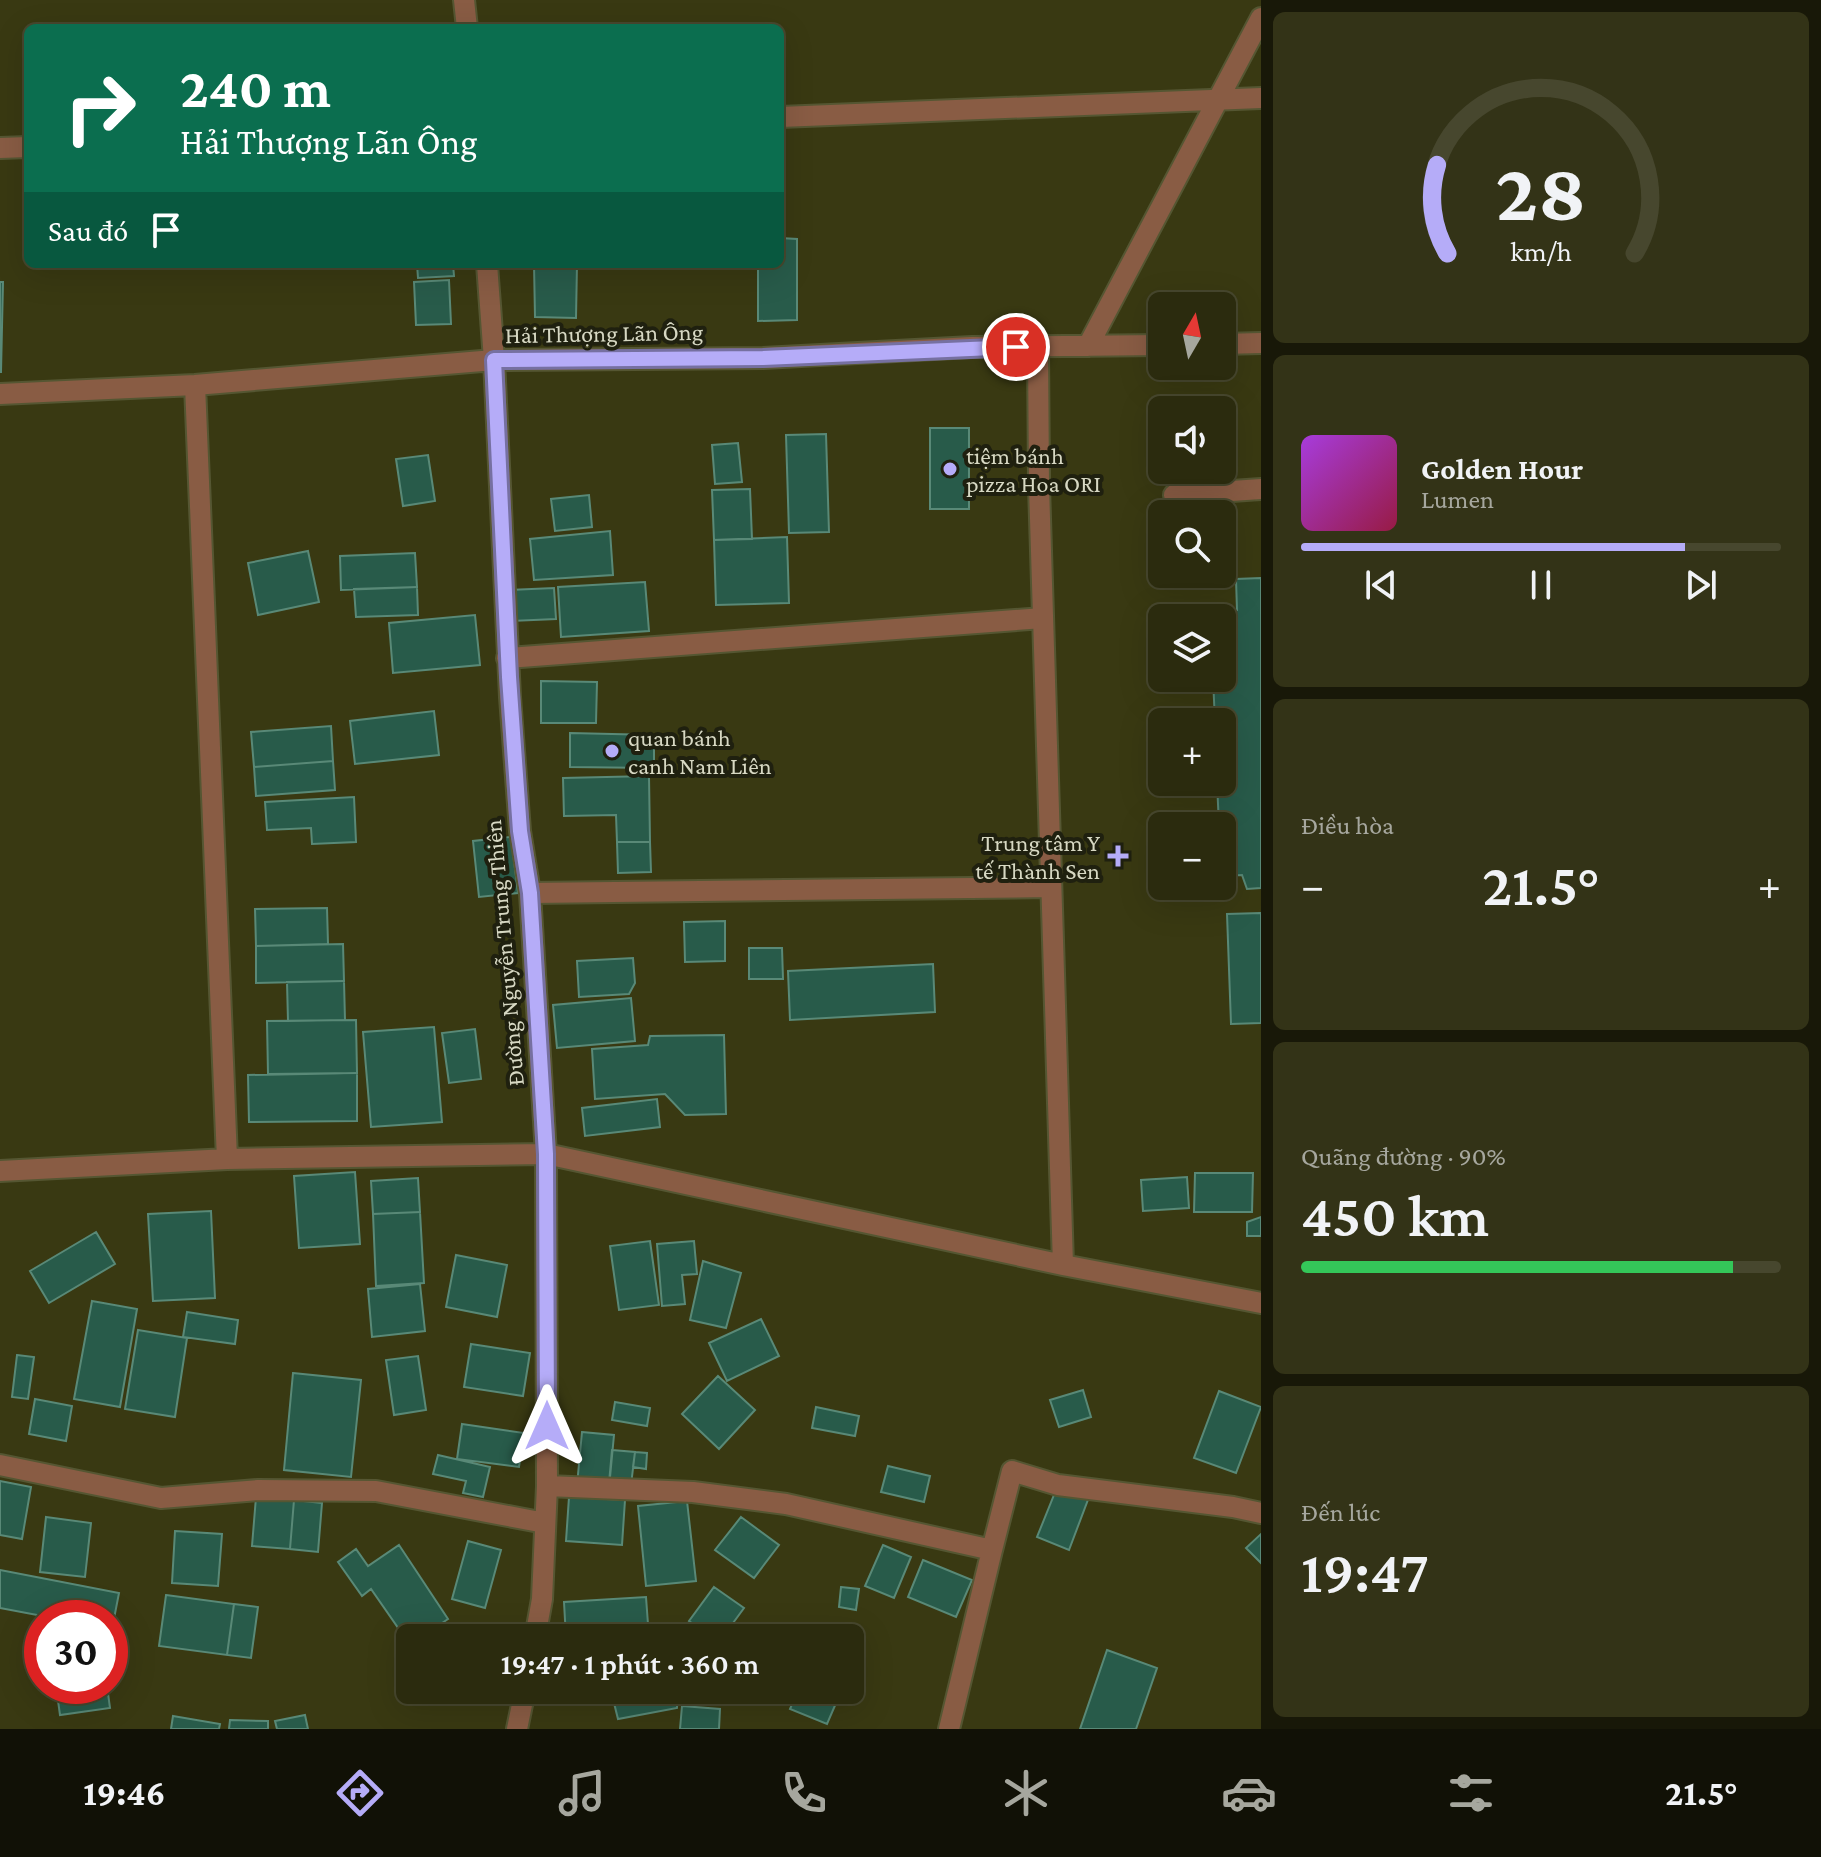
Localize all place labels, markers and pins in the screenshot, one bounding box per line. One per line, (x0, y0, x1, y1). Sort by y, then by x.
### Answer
pin (982, 313, 1050, 381)
place label: tiệm bánh pizza Hoa ORI (966, 442, 1101, 497)
marker: tiệm bánh pizza Hoa ORI (941, 460, 959, 478)
place label: quan bánh canh Nam Liên (628, 724, 772, 779)
marker: quan bánh canh Nam Liên (603, 742, 621, 760)
place label: Trung tâm Y tế Thành Sen (975, 829, 1100, 884)
marker: Trung tâm Y tế Thành Sen (1107, 845, 1129, 867)

